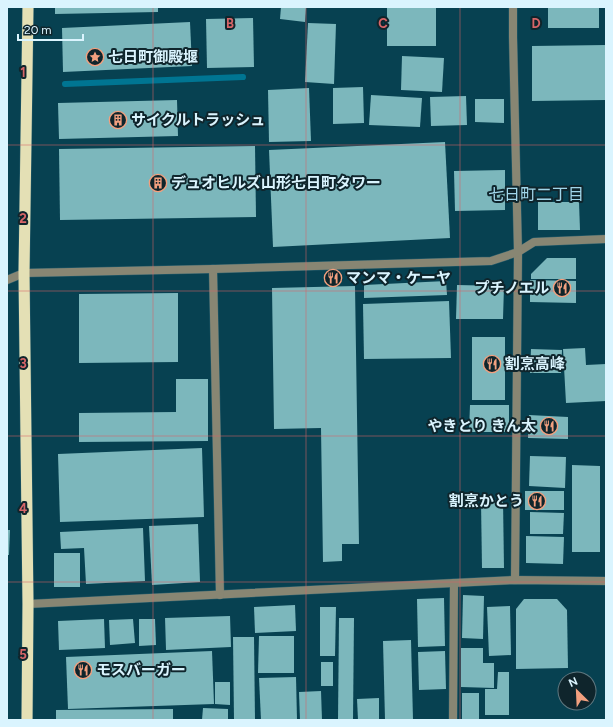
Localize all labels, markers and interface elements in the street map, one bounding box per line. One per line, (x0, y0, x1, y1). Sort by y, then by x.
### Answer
scale bar (18, 16, 83, 42)
text: B (226, 16, 234, 31)
text: C (378, 16, 388, 31)
text: D (531, 16, 541, 31)
text: 20 m (24, 23, 52, 37)
place icon: 七日町御殿堰 (85, 47, 105, 67)
place label: 七日町御殿堰 (108, 48, 198, 66)
text: 1 (20, 65, 26, 80)
building icon: サイクルトラッシュ (108, 110, 128, 130)
place label: サイクルトラッシュ (131, 111, 265, 129)
building icon: デュオヒルズ山形七日町タワー (148, 173, 168, 193)
place label: デュオヒルズ山形七日町タワー (171, 174, 381, 192)
district label: 七日町二丁目 (488, 185, 584, 204)
text: 2 (19, 211, 27, 226)
restaurant icon: マンマ・ケーヤ (323, 268, 343, 288)
place label: マンマ・ケーヤ (346, 269, 451, 287)
restaurant icon: プチノエル (552, 278, 572, 298)
place label: プチノエル (474, 279, 549, 297)
restaurant icon: 割烹高峰 (482, 354, 502, 374)
place label: 割烹高峰 (505, 355, 565, 373)
text: 3 (19, 356, 27, 371)
restaurant icon: やきとり きん太 (539, 416, 559, 436)
place label: やきとり きん太 (427, 417, 536, 435)
restaurant icon: 割烹かとう (527, 491, 547, 511)
place label: 割烹かとう (449, 492, 524, 510)
text: 4 (19, 501, 27, 516)
text: 5 (19, 647, 27, 662)
restaurant icon: モスバーガー (73, 660, 93, 680)
place label: モスバーガー (96, 661, 186, 679)
north arrow (557, 671, 597, 711)
text: N (567, 675, 580, 690)

